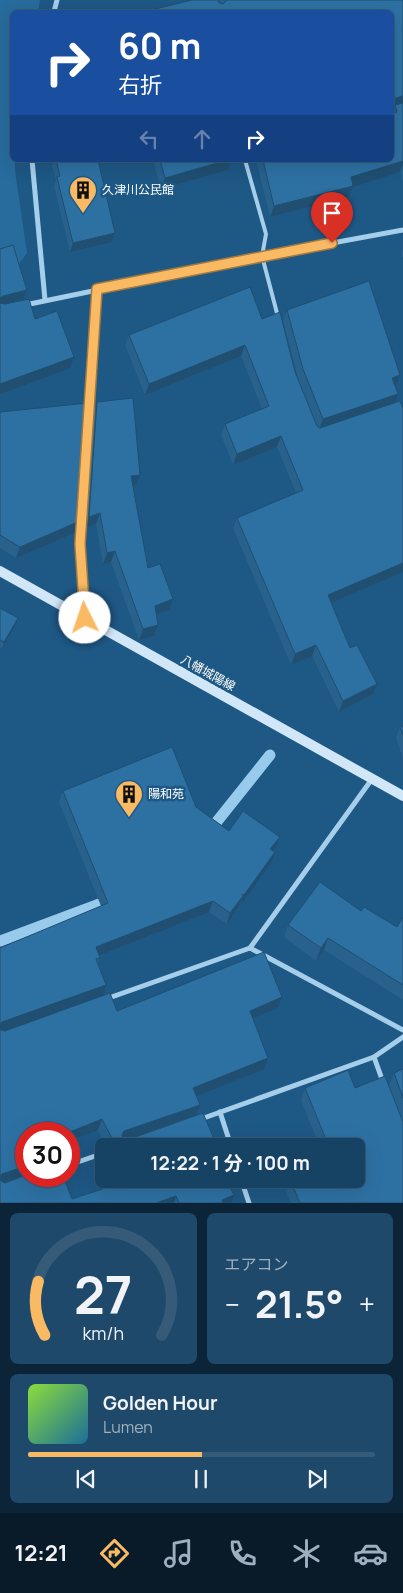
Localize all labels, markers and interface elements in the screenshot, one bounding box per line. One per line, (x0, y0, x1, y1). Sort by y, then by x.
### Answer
text: 60 m (118, 22, 201, 70)
icon: right (35, 30, 100, 95)
text: 右折 (118, 70, 162, 100)
icon: left (135, 125, 163, 153)
icon: ahead (188, 125, 216, 153)
icon: right (241, 125, 269, 153)
building icon: 久津川公民館 (68, 175, 98, 214)
place label: 久津川公民館 (102, 181, 174, 198)
pin (311, 192, 353, 243)
icon: arrive (318, 199, 346, 227)
position arrow (58, 591, 110, 643)
street label: 八幡城陽線 (178, 651, 239, 695)
building icon: 陽和苑 (114, 779, 144, 818)
place label: 陽和苑 (148, 785, 184, 802)
speed limit sign: 30 (15, 1122, 80, 1187)
text: 12:22 · 1 分 · 100 m (150, 1150, 310, 1176)
text: エアコン (225, 1253, 289, 1275)
text: 27 (74, 1259, 133, 1330)
text: 21.5° (255, 1277, 344, 1329)
text: − (225, 1285, 240, 1323)
text: + (359, 1285, 375, 1323)
text: km/h (82, 1321, 124, 1345)
text: Golden Hour (103, 1390, 217, 1416)
text: Lumen (103, 1416, 153, 1438)
icon: previous (72, 1465, 100, 1493)
icon: pause (187, 1465, 215, 1493)
icon: next (303, 1465, 331, 1493)
icon: directions (97, 1536, 132, 1571)
icon: music (161, 1536, 196, 1571)
icon: phone (225, 1536, 260, 1571)
icon: climate (289, 1536, 324, 1571)
icon: car (353, 1536, 388, 1571)
text: 12:21 (15, 1538, 68, 1568)

